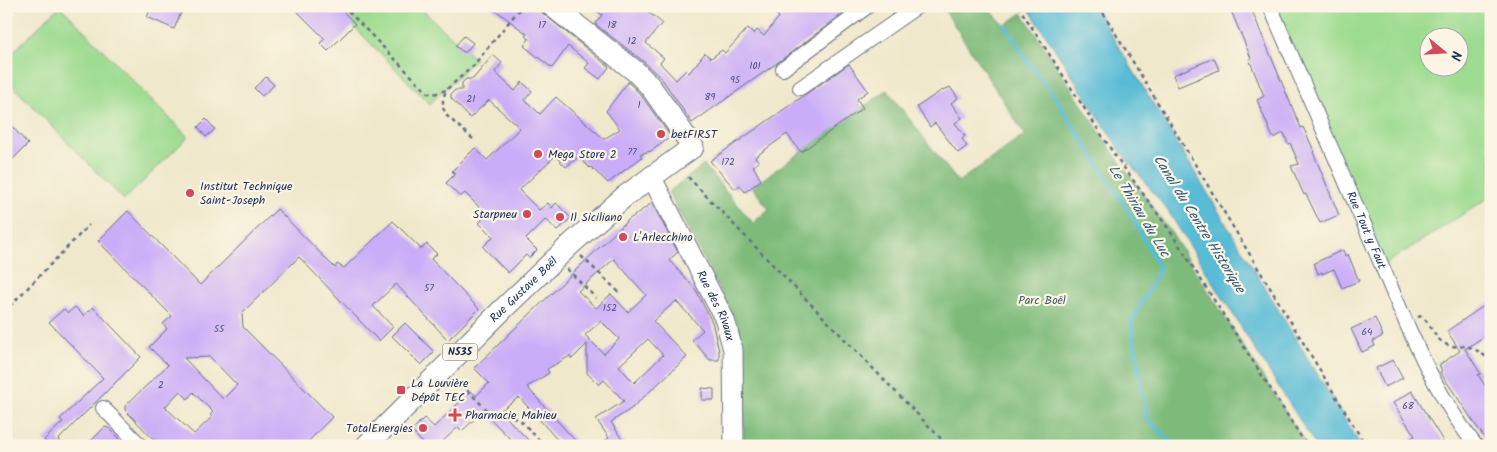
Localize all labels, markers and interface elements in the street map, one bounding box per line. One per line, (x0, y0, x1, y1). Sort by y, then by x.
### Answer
house number: 17 (538, 17, 546, 33)
house number: 18 (607, 17, 618, 33)
north arrow (1420, 28, 1470, 78)
house number: 12 (628, 33, 637, 49)
text: N (1444, 48, 1467, 63)
house number: 101 (749, 58, 761, 74)
house number: 95 (730, 72, 741, 88)
house number: 89 (705, 89, 716, 105)
house number: 21 (467, 91, 475, 107)
house number: 1 (637, 97, 641, 113)
place label: betFIRST (671, 125, 719, 144)
marker: betFIRST (655, 128, 667, 140)
house number: 77 (627, 144, 637, 160)
place label: Mega Store 2 (548, 145, 617, 164)
marker: Mega Store 2 (532, 148, 544, 160)
water label: Canal du Centre Historique (1147, 151, 1252, 299)
house number: 172 (721, 154, 735, 170)
water label: Le Thiriau du Luc (1103, 160, 1176, 263)
place label: Institut Technique Saint-Joseph (200, 177, 293, 210)
marker: Institut Technique Saint-Joseph (184, 187, 196, 199)
street label: Rue Tout y Faut (1341, 188, 1392, 272)
place label: Starpneu (473, 205, 517, 224)
marker: Starpneu (521, 208, 533, 220)
place label: Il Siciliano (570, 208, 622, 227)
marker: Il Siciliano (554, 211, 566, 223)
place label: L'Arlecchino (633, 228, 693, 247)
marker: L'Arlecchino (617, 231, 629, 243)
street label: Rue Gustave Boël (485, 252, 562, 327)
street label: Rue des Rivaux (691, 267, 740, 344)
house number: 57 (424, 280, 434, 296)
park label: Parc Boël (1018, 291, 1066, 310)
house number: 152 (603, 300, 617, 316)
house number: 55 (214, 321, 225, 337)
house number: 64 (1361, 324, 1373, 340)
road number: N535 (442, 344, 478, 361)
place label: La Louvière Dépôt TEC (411, 374, 469, 407)
house number: 2 (158, 377, 164, 393)
marker: La Louvière Dépôt TEC (395, 384, 407, 396)
house number: 68 (1402, 398, 1415, 414)
place label: Pharmacie Mahieu (465, 406, 557, 425)
marker: Pharmacie Mahieu (449, 409, 461, 421)
place label: TotalEnergies (346, 419, 413, 438)
marker: TotalEnergies (417, 422, 429, 434)

